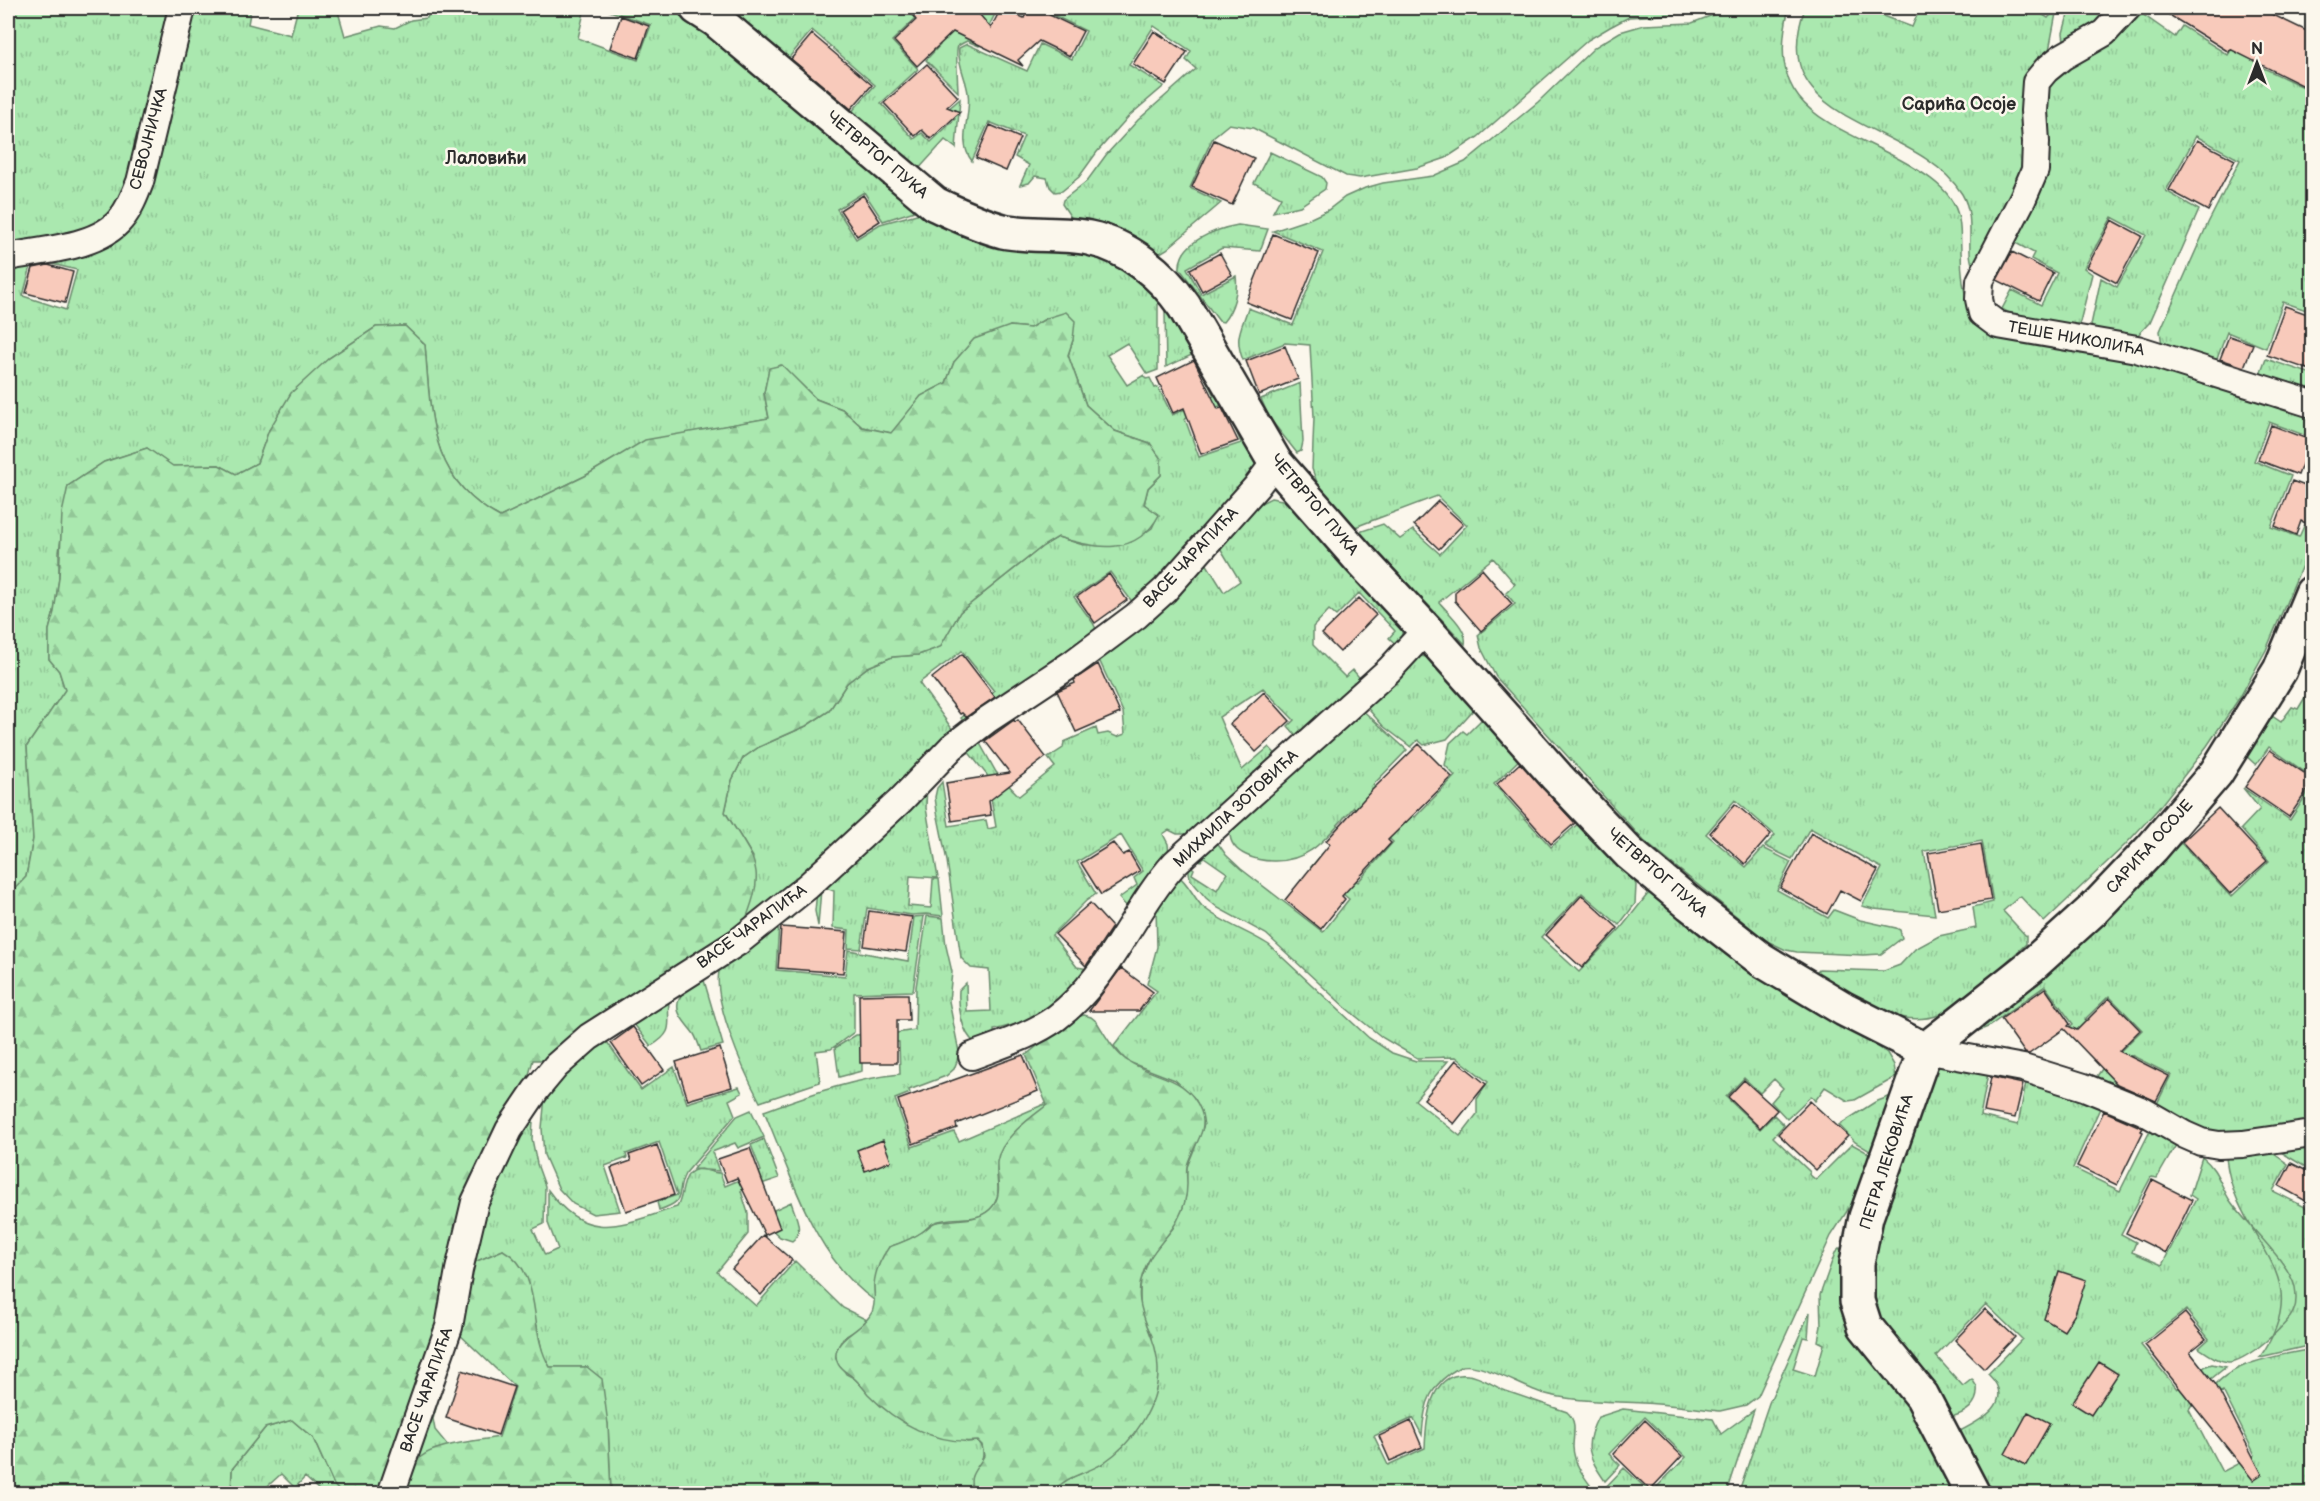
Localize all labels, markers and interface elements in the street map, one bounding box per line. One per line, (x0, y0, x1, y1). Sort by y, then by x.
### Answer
north arrow (2227, 33, 2287, 93)
text: N (2251, 40, 2263, 59)
street label: СЕВОЈНИЧКА (126, 86, 172, 192)
district label: Сарића Осоје (1902, 94, 2016, 115)
street label: ЧЕТВРТОГ ПУКА (823, 107, 932, 203)
district label: Лаловићи (444, 148, 527, 169)
street label: ТЕШЕ НИКОЛИЋА (2006, 318, 2146, 360)
street label: ЧЕТВРТОГ ПУКА (1266, 451, 1362, 560)
street label: ВАСЕ ЧАРАПИЋА (1140, 504, 1243, 612)
street label: МИХАИЛА ЗОТОВИЋА (1170, 746, 1303, 872)
street label: САРИЋА ОСОЈЕ (2103, 796, 2197, 898)
street label: ЧЕТВРТОГ ПУКА (1603, 824, 1711, 922)
street label: ВАСЕ ЧАРАПИЋА (694, 881, 811, 973)
street label: ПЕТРА ЛЕКОВИЋА (1856, 1092, 1918, 1232)
street label: ВАСЕ ЧАРАПИЋА (397, 1325, 457, 1455)

